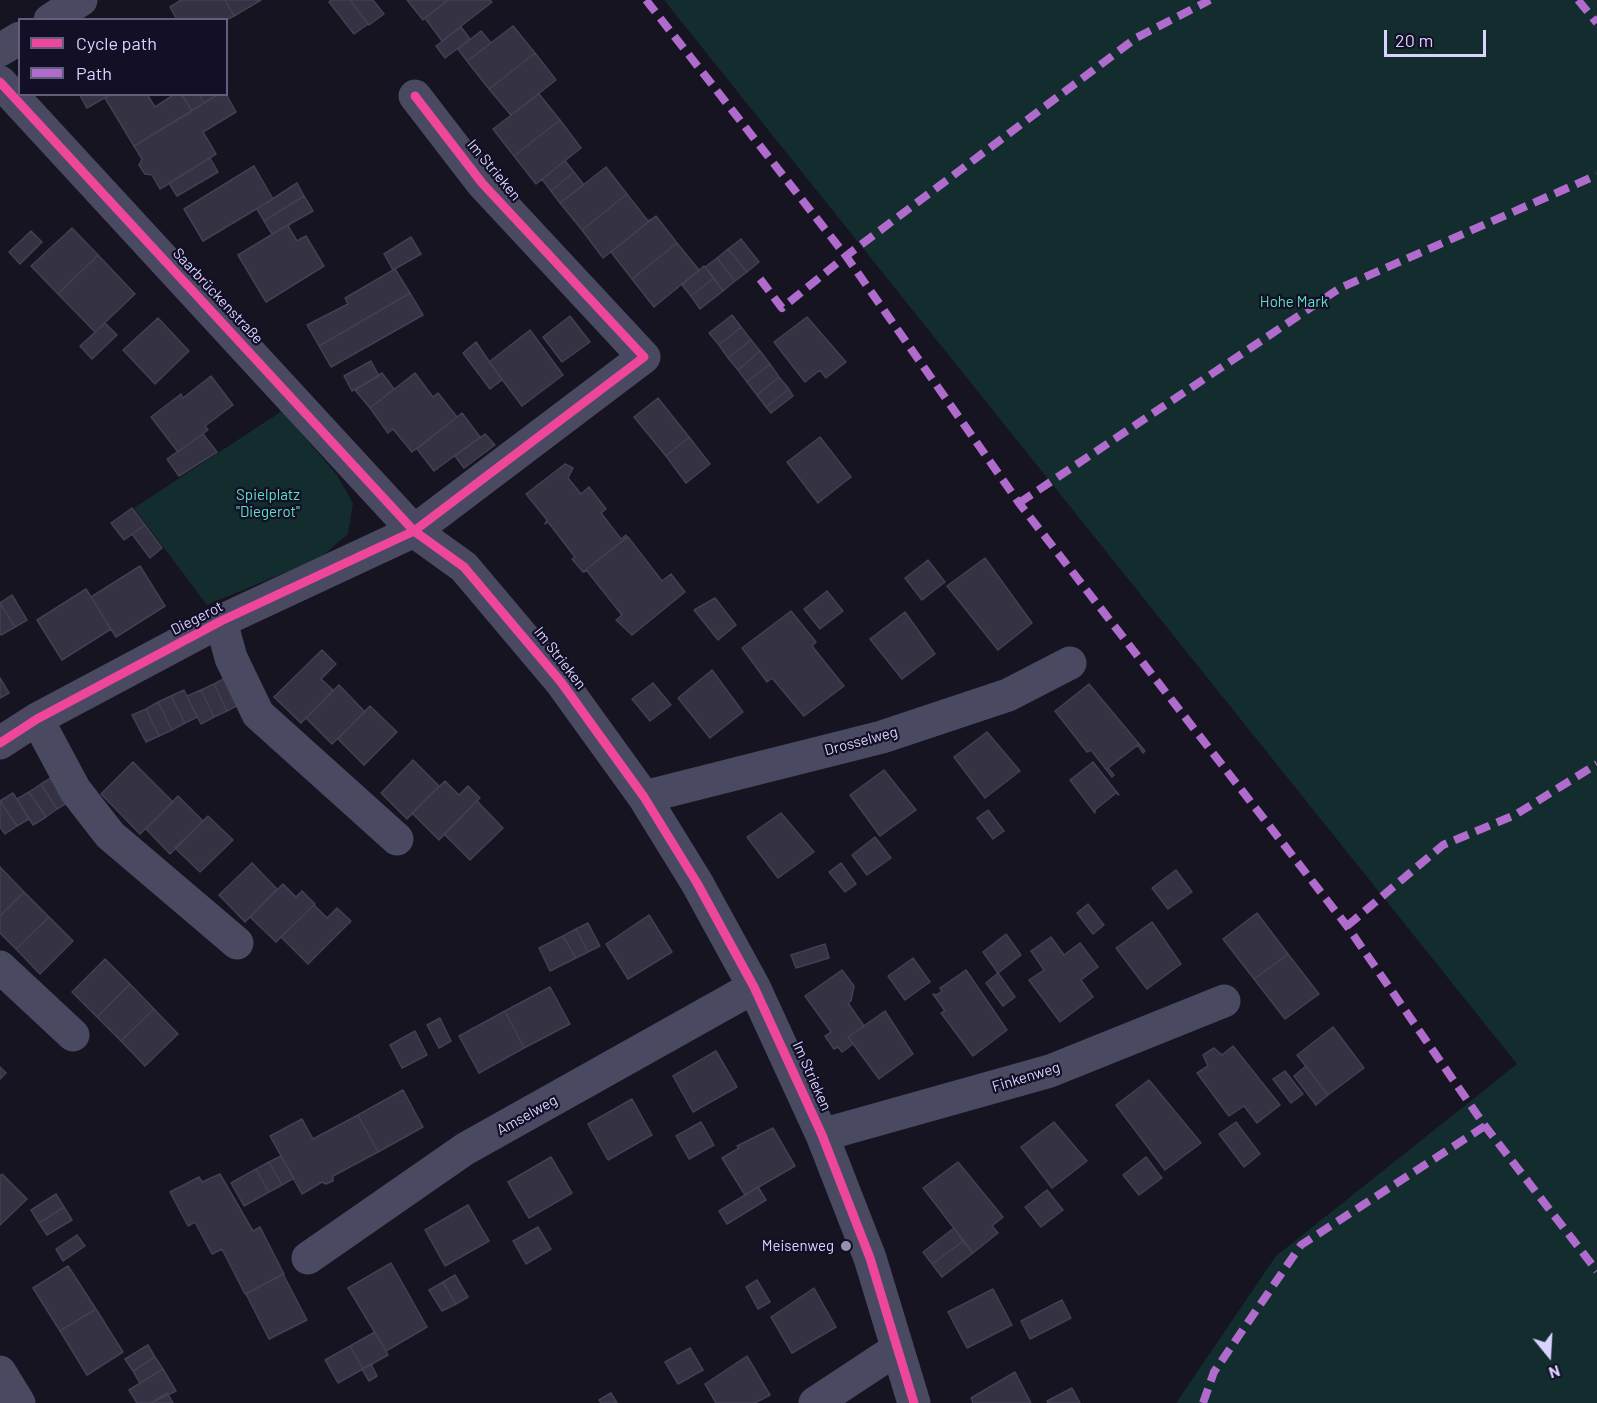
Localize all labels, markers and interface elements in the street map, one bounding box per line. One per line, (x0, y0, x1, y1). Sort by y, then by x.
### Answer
legend (18, 18, 228, 96)
scale bar (1387, 18, 1489, 56)
text: 20 m (1395, 29, 1433, 51)
text: Cycle path (76, 32, 157, 54)
text: Path (76, 62, 112, 84)
street label: Im Strieken (463, 136, 525, 204)
street label: Saarbrückenstraße (169, 244, 267, 348)
park label: Hohe Mark (1260, 293, 1328, 311)
park label: Spielplatz "Diegerot" (236, 486, 300, 521)
street label: Diegerot (168, 597, 226, 639)
street label: Im Strieken (530, 623, 590, 693)
street label: Drosselweg (822, 723, 900, 759)
street label: Im Strieken (789, 1038, 835, 1114)
street label: Finkenweg (990, 1058, 1062, 1096)
street label: Amselweg (493, 1091, 561, 1139)
place label: Meisenweg (762, 1237, 834, 1255)
marker: Meisenweg (839, 1239, 853, 1253)
north arrow (1519, 1325, 1579, 1385)
text: N (1547, 1362, 1563, 1383)

